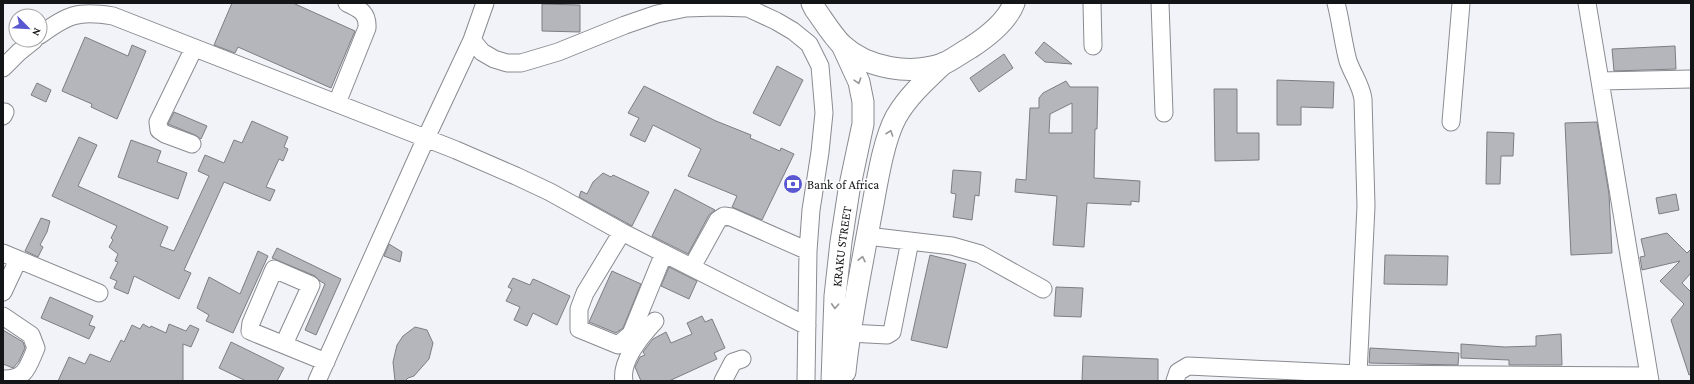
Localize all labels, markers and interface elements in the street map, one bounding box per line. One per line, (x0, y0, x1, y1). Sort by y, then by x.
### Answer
north arrow (8, 8, 48, 48)
text: N (30, 26, 44, 38)
one-way arrow (853, 77, 862, 84)
one-way arrow (886, 129, 894, 136)
bank icon: Bank of Africa (782, 173, 804, 195)
place label: Bank of Africa (807, 177, 879, 192)
street label: KRAKU STREET (829, 205, 854, 288)
one-way arrow (858, 256, 866, 263)
one-way arrow (830, 303, 839, 309)

